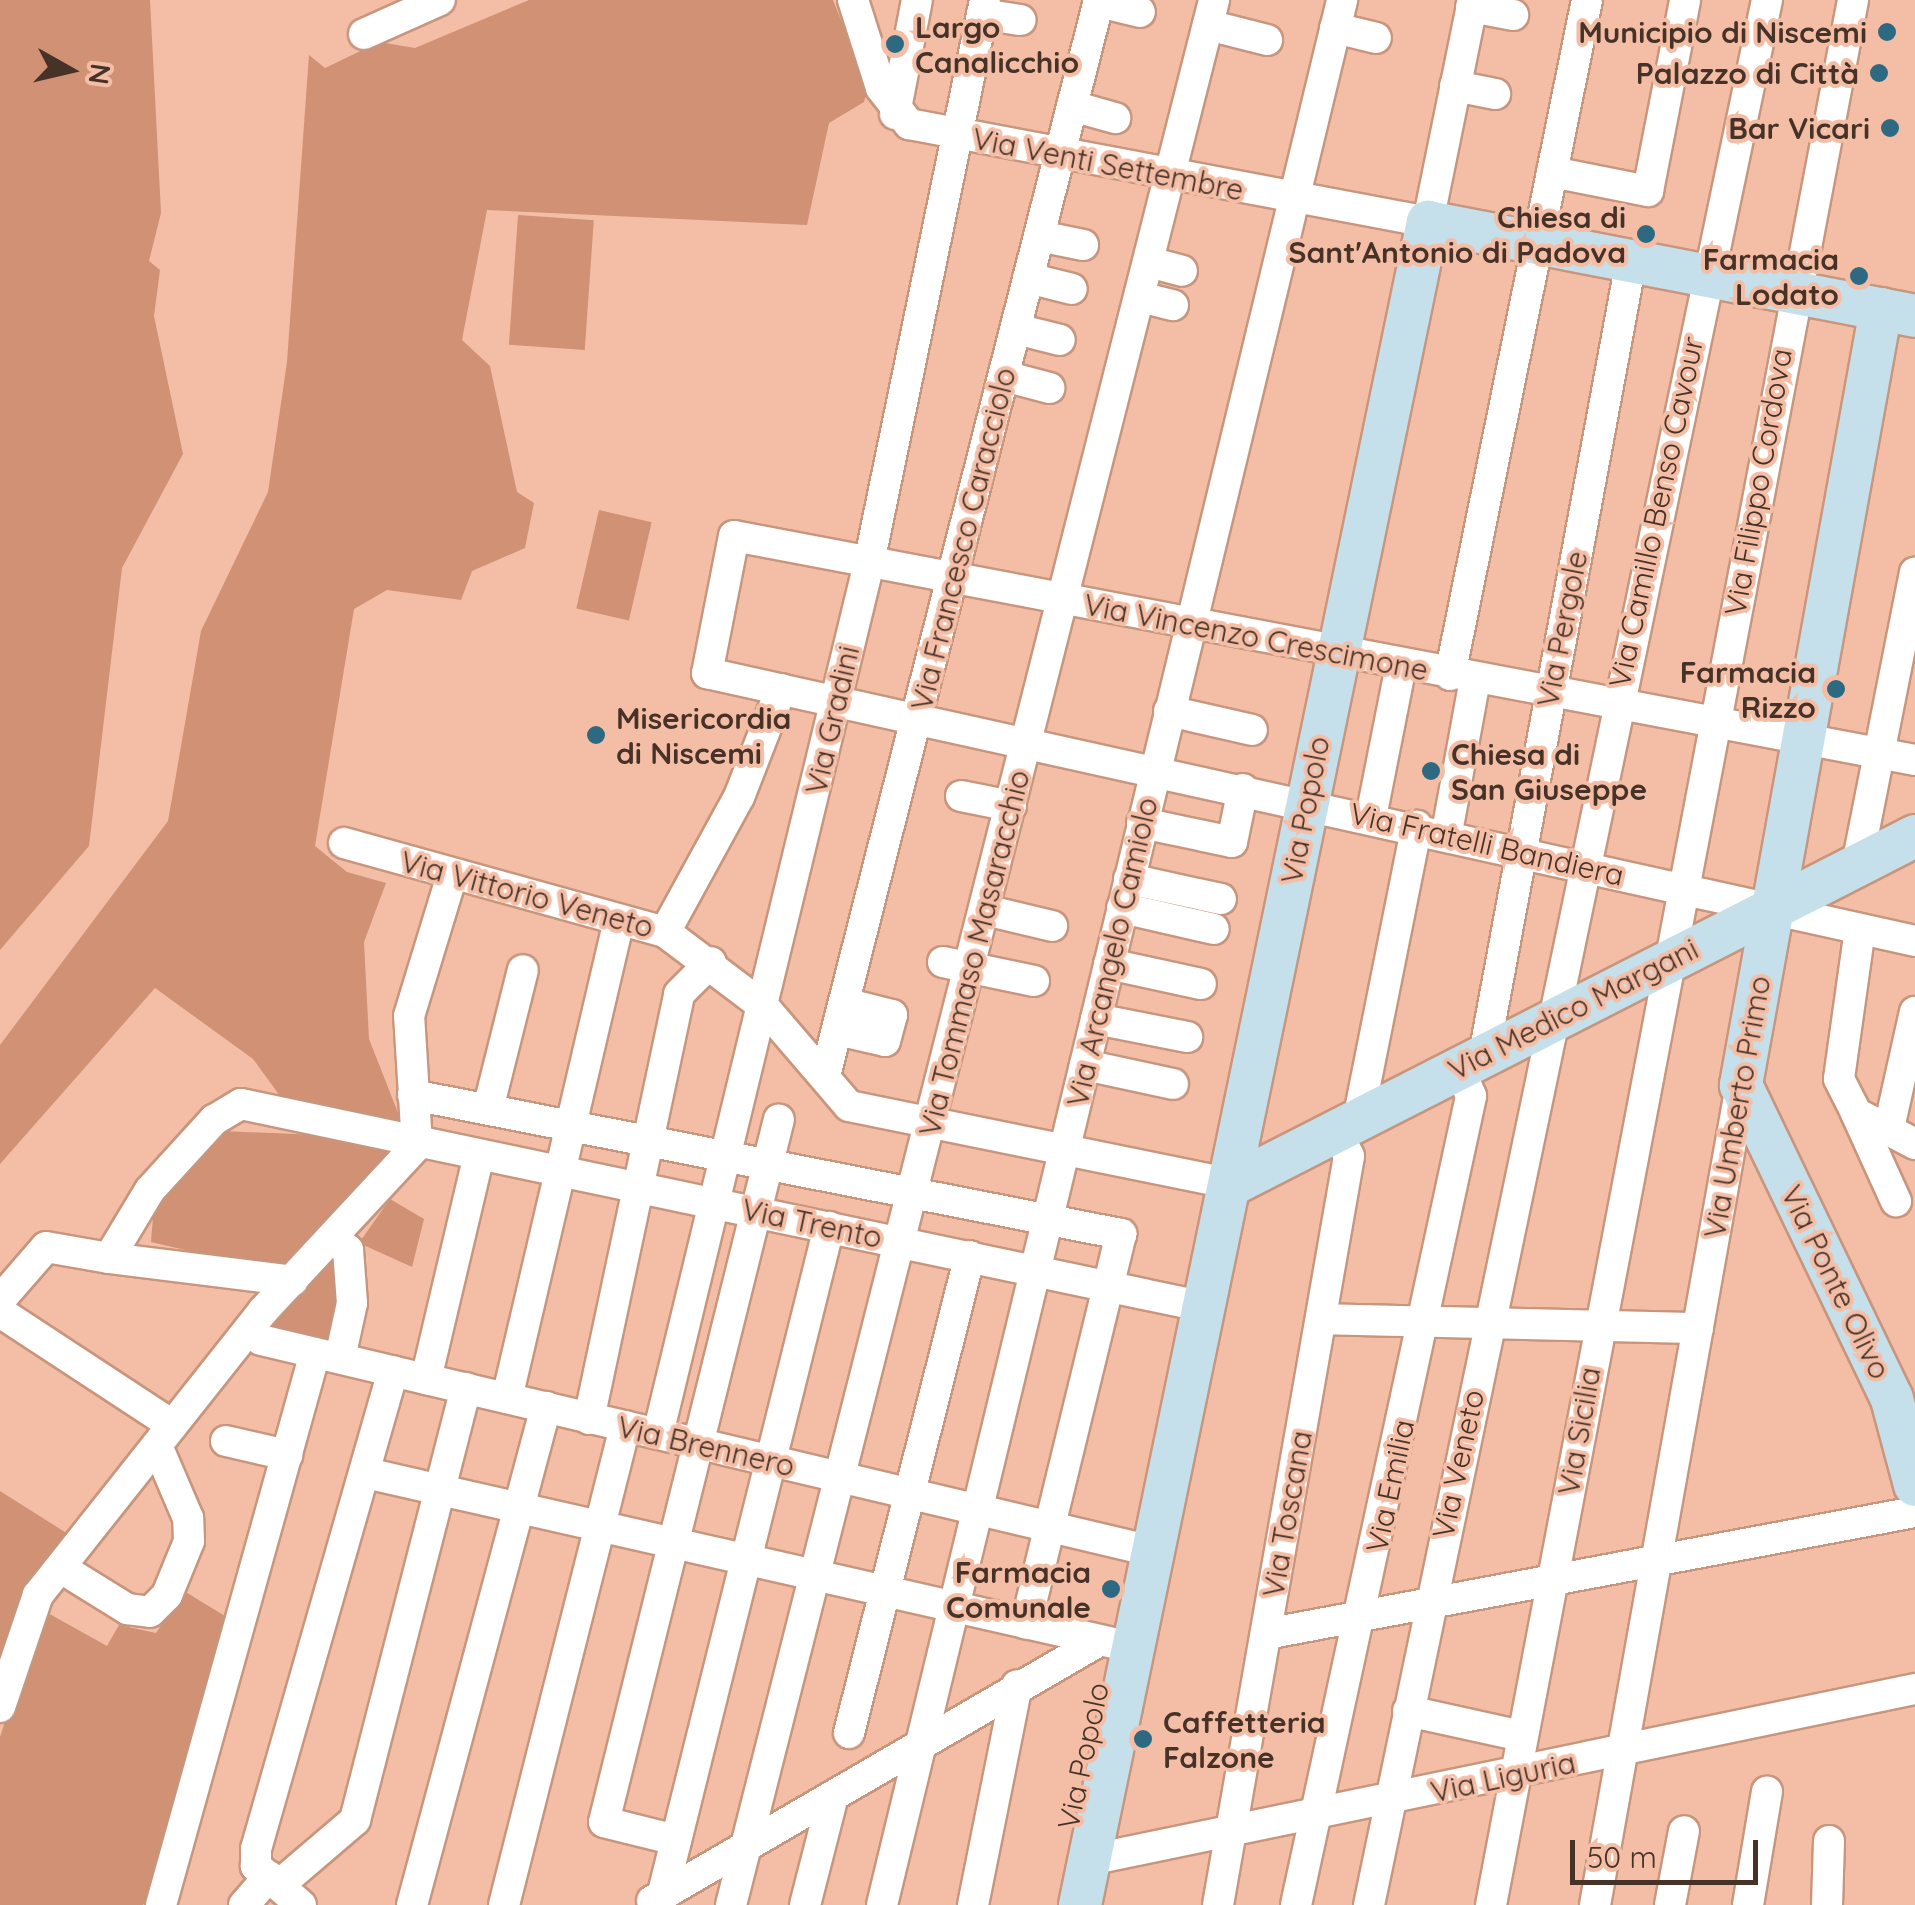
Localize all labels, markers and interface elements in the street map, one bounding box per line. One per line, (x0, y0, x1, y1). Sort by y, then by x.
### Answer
place label: Largo Canalicchio (915, 9, 1079, 80)
place label: Municipio di Niscemi (1578, 14, 1867, 50)
north arrow (20, 20, 120, 120)
marker: Municipio di Niscemi (1876, 21, 1898, 43)
marker: Largo Canalicchio (884, 33, 906, 55)
place label: Palazzo di Città (1636, 55, 1859, 91)
text: N (81, 62, 119, 87)
marker: Palazzo di Città (1868, 62, 1890, 84)
place label: Bar Vicari (1728, 110, 1870, 146)
marker: Bar Vicari (1879, 117, 1901, 139)
street label: Via Venti Settembre (969, 120, 1247, 208)
place label: Chiesa di Sant'Antonio di Padova (1289, 199, 1626, 270)
marker: Chiesa di Sant'Antonio di Padova (1635, 223, 1657, 245)
place label: Farmacia Lodato (1703, 241, 1839, 312)
marker: Farmacia Lodato (1848, 265, 1870, 287)
street label: Via Camillo Benso Cavour (1601, 333, 1711, 691)
street label: Via Filippo Cordova (1717, 345, 1799, 619)
street label: Via Francesco Caracciolo (903, 364, 1023, 714)
street label: Via Pergole (1529, 548, 1595, 710)
street label: Via Vincenzo Crescimone (1081, 586, 1431, 688)
street label: Via Gradini (797, 642, 867, 798)
place label: Farmacia Rizzo (1680, 654, 1816, 724)
marker: Farmacia Rizzo (1825, 678, 1847, 700)
place label: Misericordia di Niscemi (616, 700, 791, 770)
marker: Misericordia di Niscemi (585, 724, 607, 746)
street label: Via Popolo (1273, 733, 1337, 887)
place label: Chiesa di San Giuseppe (1451, 736, 1647, 806)
marker: Chiesa di San Giuseppe (1420, 760, 1442, 782)
street label: Via Tommaso Masaracchio (911, 766, 1037, 1140)
street label: Via Arcangelo Camiolo (1059, 794, 1165, 1110)
street label: Via Fratelli Bandiera (1346, 795, 1628, 893)
street label: Via Vittorio Veneto (397, 843, 657, 945)
street label: Via Medico Margani (1442, 930, 1704, 1088)
street label: Via Umberto Primo (1696, 973, 1778, 1241)
street label: Via Ponte Olivo (1774, 1179, 1898, 1385)
street label: Via Trento (739, 1191, 885, 1255)
street label: Via Sicilia (1550, 1364, 1608, 1498)
street label: Via Veneto (1425, 1386, 1491, 1542)
street label: Via Brennero (614, 1408, 798, 1484)
street label: Via Emilia (1358, 1416, 1422, 1556)
street label: Via Toscana (1255, 1428, 1319, 1600)
place label: Farmacia Comunale (946, 1554, 1091, 1624)
marker: Farmacia Comunale (1100, 1578, 1122, 1600)
street label: Via Popolo (1050, 1679, 1116, 1833)
place label: Caffetteria Falzone (1163, 1704, 1326, 1774)
marker: Caffetteria Falzone (1132, 1728, 1154, 1750)
street label: Via Liguria (1427, 1744, 1579, 1810)
scale bar (1575, 1820, 1762, 1882)
text: 50 m (1587, 1838, 1657, 1876)

